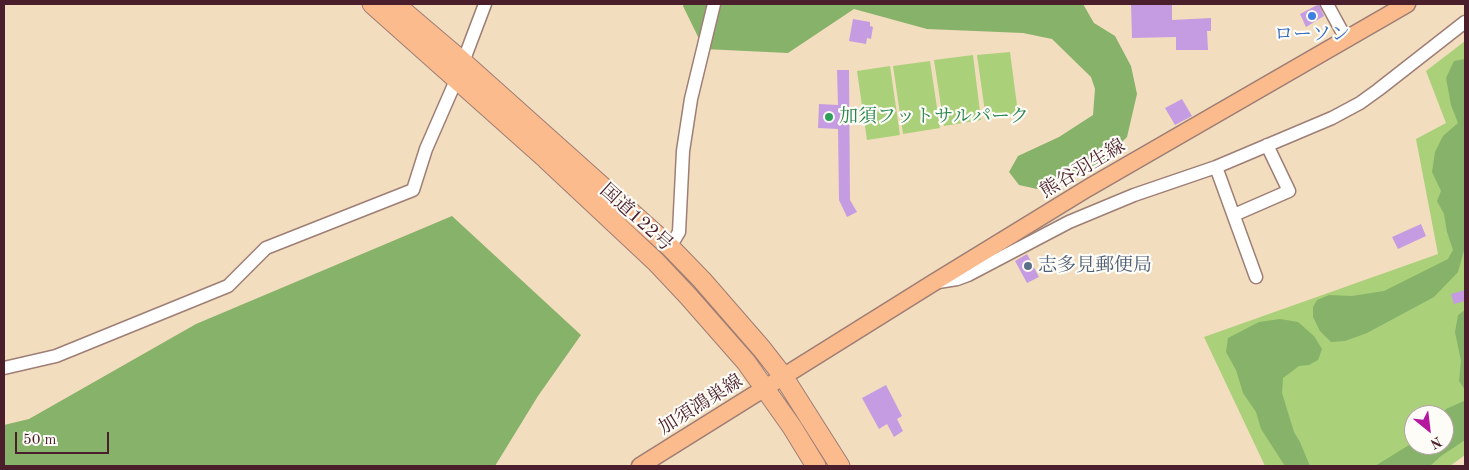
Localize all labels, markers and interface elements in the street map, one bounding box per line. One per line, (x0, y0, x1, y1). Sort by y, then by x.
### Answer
marker: ローソン (1306, 10, 1318, 22)
place label: ローソン (1274, 24, 1350, 46)
place label: 加須フットサルパーク (839, 106, 1029, 128)
marker: 加須フットサルパーク (823, 111, 835, 123)
street label: 熊谷羽生線 (1036, 135, 1130, 203)
street label: 国道122号 (595, 179, 677, 257)
place label: 志多見郵便局 (1038, 255, 1152, 277)
marker: 志多見郵便局 (1022, 260, 1034, 272)
street label: 加須鴻巣線 (655, 370, 747, 440)
north arrow (1404, 405, 1454, 455)
scale bar (18, 422, 111, 454)
text: 50 m (23, 433, 57, 448)
text: N (1428, 434, 1444, 451)

